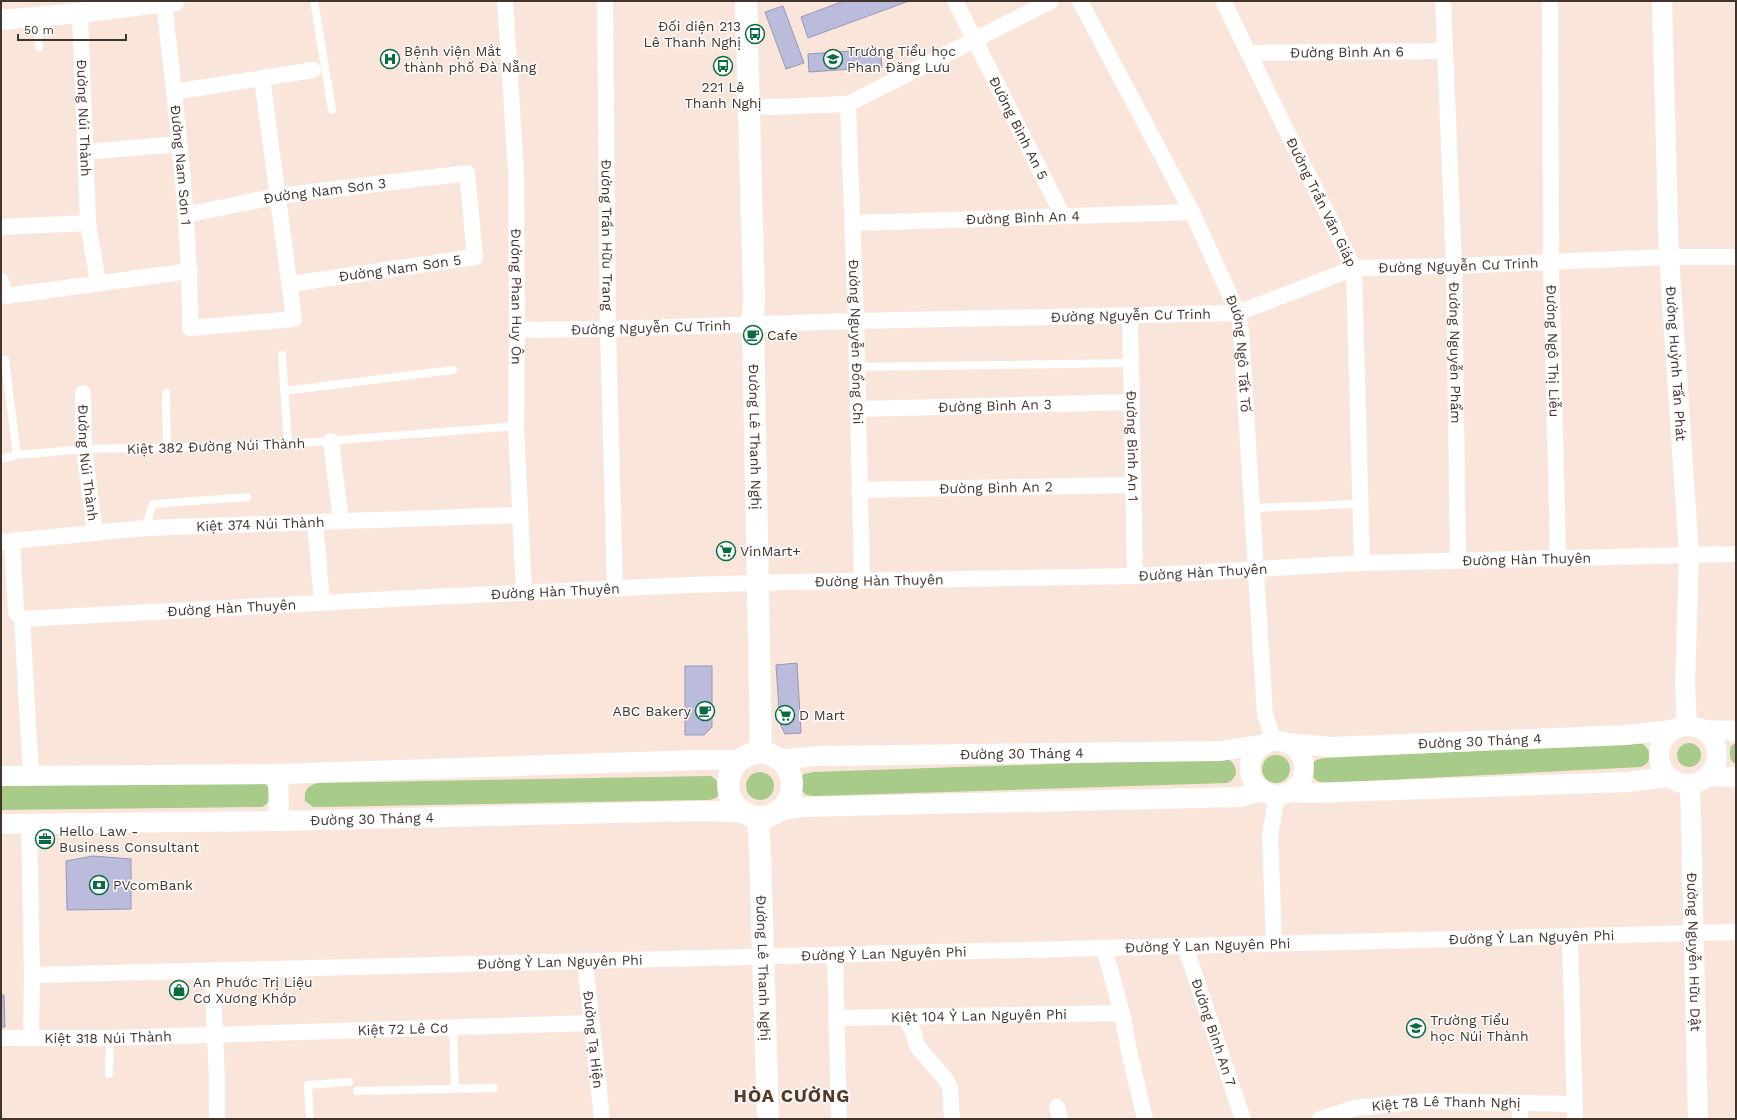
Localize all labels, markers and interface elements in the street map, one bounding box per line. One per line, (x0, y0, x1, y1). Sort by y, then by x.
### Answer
scale bar (18, 16, 126, 42)
place label: Đối diện 213 Lê Thanh Nghị (644, 18, 741, 50)
text: 50 m (24, 23, 54, 37)
bus stop icon: Đối diện 213 Lê Thanh Nghị (744, 23, 766, 45)
place label: Bệnh viện Mắt thành phố Đà Nẵng (404, 43, 537, 75)
place label: Trường Tiểu học Phan Đăng Lưu (847, 43, 956, 75)
street label: Đường Bình An 6 (1290, 43, 1404, 61)
hospital icon: Bệnh viện Mắt thành phố Đà Nẵng (379, 48, 401, 70)
school or university icon: Trường Tiểu học Phan Đăng Lưu (822, 48, 844, 70)
bus stop icon: 221 Lê Thanh Nghị (712, 55, 734, 77)
street label: Đường Núi Thành (74, 59, 94, 177)
street label: Đường Bình An 5 (986, 74, 1051, 182)
place label: 221 Lê Thanh Nghị (685, 79, 761, 111)
street label: Đường Nam Sơn 1 (167, 104, 194, 226)
street label: Đường Trần Văn Giáp (1283, 135, 1360, 269)
street label: Đường Trần Hữu Trang (598, 159, 616, 311)
street label: Đường Nam Sơn 3 (262, 175, 387, 207)
street label: Đường Bình An 4 (966, 208, 1080, 227)
street label: Đường Phan Huy Ôn (508, 228, 525, 365)
street label: Đường Nam Sơn 5 (338, 251, 462, 285)
street label: Đường Nguyễn Cư Trinh (1378, 254, 1539, 276)
street label: Đường Nguyễn Đổng Chi (846, 259, 866, 424)
street label: Đường Nguyễn Phẩm (1446, 282, 1464, 424)
street label: Đường Ngô Thị Liễu (1544, 284, 1563, 418)
street label: Đường Huỳnh Tấn Phát (1663, 286, 1689, 442)
street label: Đường Ngô Tất Tố (1223, 292, 1254, 413)
street label: Đường Nguyễn Cư Trinh (1051, 306, 1211, 325)
street label: Đường Nguyễn Cư Trinh (571, 317, 731, 337)
cafe icon: Cafe (742, 324, 764, 346)
place label: Cafe (767, 327, 798, 343)
street label: Đường Lê Thanh Nghị (746, 364, 764, 510)
street label: Đường Bình An 1 (1123, 391, 1142, 501)
street label: Đường Bình An 3 (938, 396, 1052, 415)
street label: Đường Núi Thành (75, 404, 101, 522)
street label: Kiệt 382 Đường Núi Thành (127, 435, 305, 457)
street label: Đường Bình An 2 (939, 478, 1053, 497)
street label: Kiệt 374 Núi Thành (196, 514, 325, 534)
supermarket icon: VinMart+ (715, 540, 737, 562)
place label: VinMart+ (740, 543, 801, 559)
street label: Đường Hàn Thuyên (1462, 549, 1591, 569)
street label: Đường Hàn Thuyên (1138, 560, 1268, 584)
street label: Đường Hàn Thuyên (814, 571, 944, 590)
street label: Đường Hàn Thuyên (490, 580, 620, 602)
street label: Đường Hàn Thuyên (167, 596, 297, 619)
cafe icon: ABC Bakery (694, 700, 716, 722)
place label: ABC Bakery (612, 703, 692, 719)
supermarket icon: D Mart (774, 704, 796, 726)
place label: D Mart (799, 707, 845, 723)
street label: Đường 30 Tháng 4 (1418, 730, 1542, 751)
street label: Đường 30 Tháng 4 (960, 745, 1084, 762)
street label: Đường 30 Tháng 4 (310, 809, 434, 828)
place label: Hello Law - Business Consultant (59, 823, 199, 855)
office icon: Hello Law - Business Consultant (34, 828, 56, 850)
street label: Đường Nguyễn Hữu Dật (1684, 872, 1704, 1032)
bank icon: PVcomBank (88, 874, 110, 896)
place label: PVcomBank (113, 877, 193, 893)
street label: Đường Lê Thanh Nghị (753, 895, 774, 1041)
street label: Đường Ỷ Lan Nguyên Phi (1449, 927, 1614, 947)
street label: Đường Ỷ Lan Nguyên Phi (1125, 935, 1291, 955)
street label: Đường Ỷ Lan Nguyên Phi (801, 943, 967, 964)
street label: Đường Ỷ Lan Nguyên Phi (477, 952, 643, 972)
place label: An Phước Trị Liệu Cơ Xương Khớp (193, 974, 313, 1006)
street label: Đường Bình An 7 (1188, 976, 1239, 1088)
shop icon: An Phước Trị Liệu Cơ Xương Khớp (168, 979, 190, 1001)
street label: Đường Tạ Hiện (580, 990, 607, 1089)
street label: Kiệt 104 Ỷ Lan Nguyên Phi (891, 1006, 1067, 1025)
place label: Trường Tiểu học Núi Thành (1430, 1012, 1529, 1044)
school or university icon: Trường Tiểu học Núi Thành (1405, 1017, 1427, 1039)
street label: Kiệt 72 Lê Cơ (357, 1019, 448, 1038)
street label: Kiệt 318 Núi Thành (44, 1028, 172, 1046)
district label: HÒA CƯỜNG (734, 1085, 850, 1106)
street label: Kiệt 78 Lê Thanh Nghị (1371, 1093, 1521, 1114)

